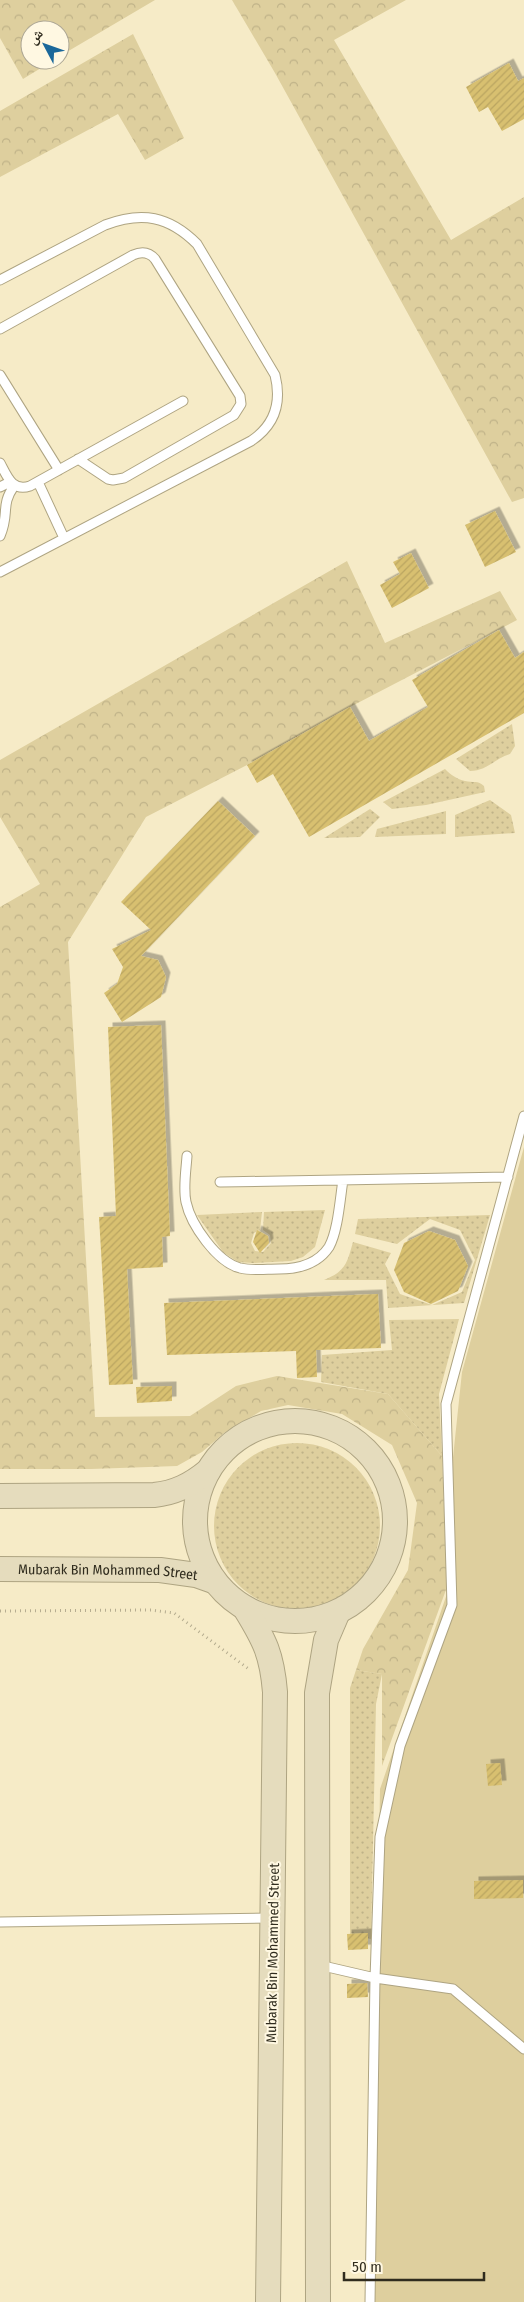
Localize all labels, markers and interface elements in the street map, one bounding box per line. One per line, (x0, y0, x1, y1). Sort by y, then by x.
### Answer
north arrow (20, 20, 70, 70)
text: ش (24, 26, 47, 48)
street label: Mubarak Bin Mohammed Street (18, 1561, 199, 1584)
street label: Mubarak Bin Mohammed Street (263, 1863, 283, 2043)
scale bar (344, 2250, 484, 2282)
text: 50 m (352, 2258, 382, 2276)

